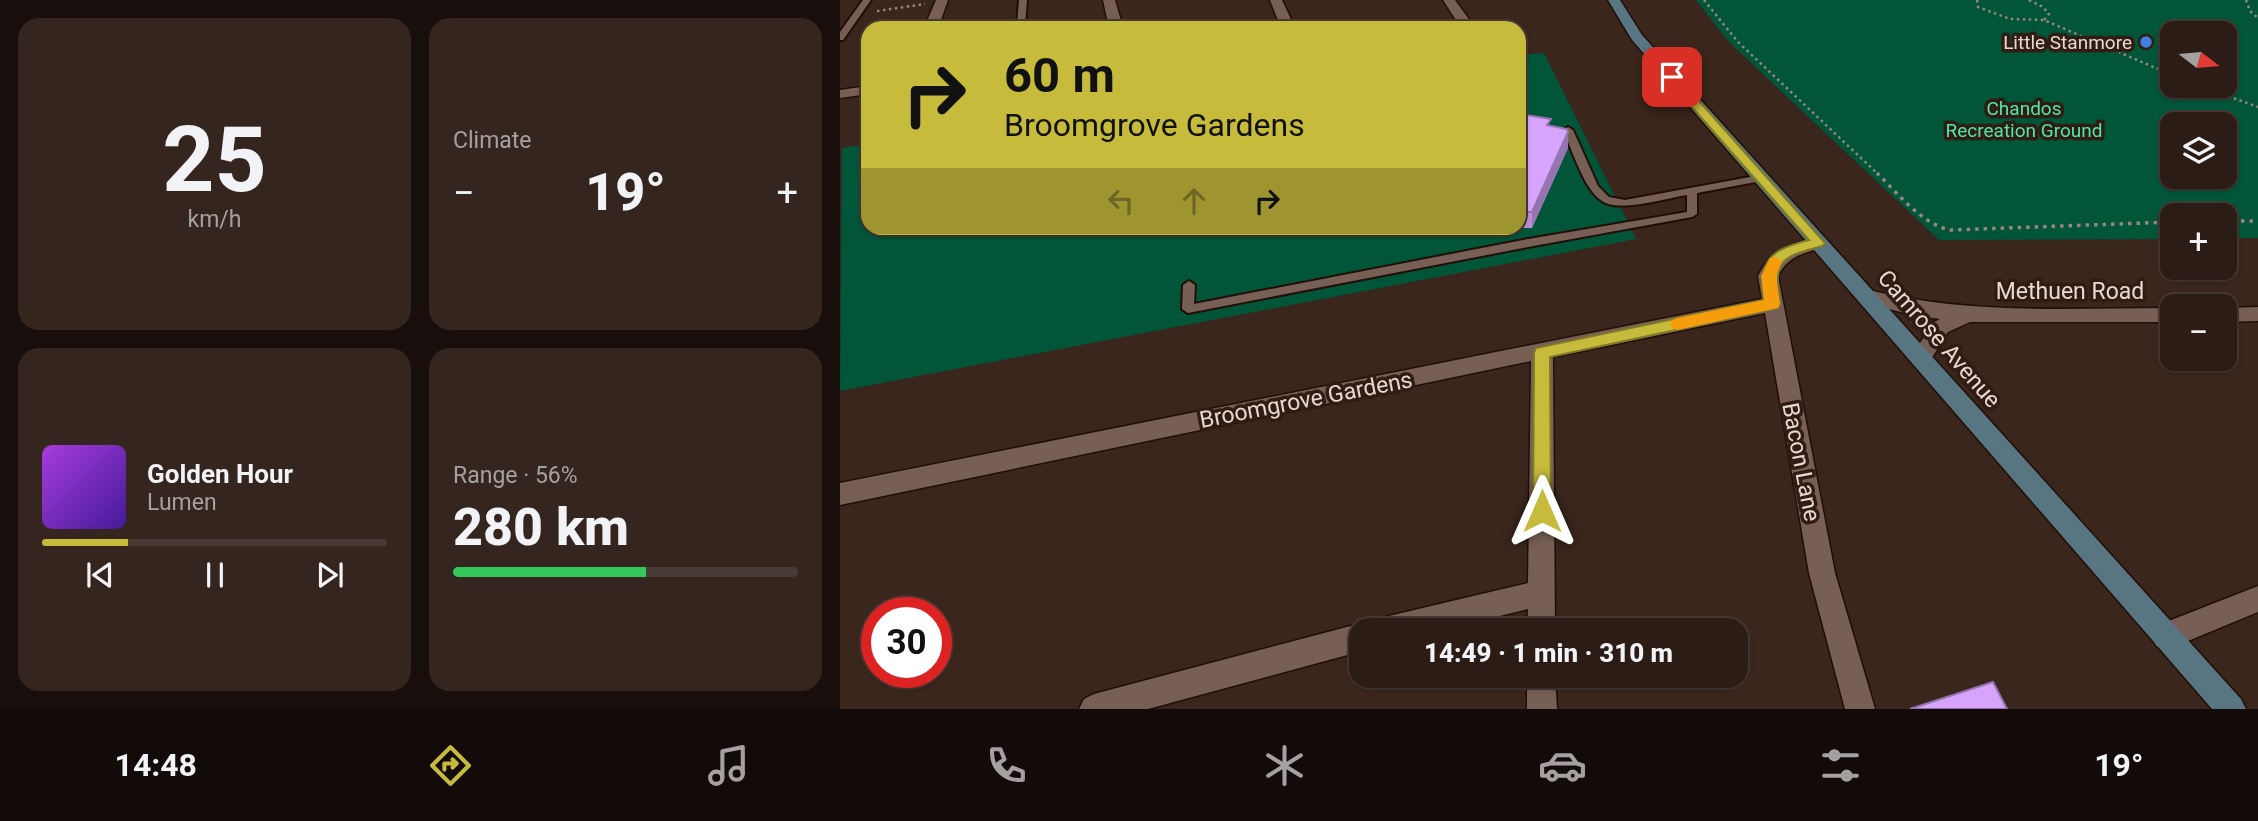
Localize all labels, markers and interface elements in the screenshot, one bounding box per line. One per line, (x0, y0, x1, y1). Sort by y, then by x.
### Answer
north arrow (2160, 21, 2236, 98)
map controls (2160, 21, 2237, 371)
place label: Little Stanmore (2003, 31, 2132, 54)
marker: Little Stanmore (2138, 34, 2154, 50)
text: 60 m (1004, 47, 1115, 104)
pin (1642, 47, 1702, 107)
icon: right (889, 49, 980, 140)
icon: arrive (1653, 58, 1691, 96)
park label: Chandos Recreation Ground (1946, 97, 2103, 142)
text: Broomgrove Gardens (1004, 106, 1305, 144)
text: 25 (162, 107, 267, 213)
button: layers (2160, 112, 2237, 189)
text: Climate (453, 127, 532, 154)
text: 19° (585, 162, 666, 223)
text: − (453, 171, 475, 215)
text: + (776, 171, 798, 215)
icon: left (1102, 182, 1140, 220)
icon: ahead (1175, 182, 1213, 220)
icon: right (1248, 182, 1286, 220)
button: + (2160, 203, 2237, 280)
text: km/h (188, 206, 242, 233)
street label: Camrose Avenue (1872, 265, 2006, 413)
street label: Methuen Road (1996, 278, 2144, 305)
button: − (2160, 294, 2237, 371)
street label: Broomgrove Gardens (1197, 366, 1415, 434)
street label: Bacon Lane (1776, 400, 1826, 524)
text: Golden Hour (147, 459, 293, 489)
text: Range · 56% (453, 462, 578, 489)
position arrow (1505, 474, 1579, 548)
text: Lumen (147, 489, 217, 516)
text: 280 km (453, 497, 629, 558)
icon: previous (81, 556, 119, 594)
icon: pause (196, 556, 234, 594)
icon: next (311, 556, 349, 594)
speed limit sign: 30 (861, 597, 952, 688)
text: 14:49 · 1 min · 310 m (1424, 638, 1673, 668)
icon: directions (426, 741, 475, 790)
icon: music (704, 741, 753, 790)
icon: phone (982, 741, 1031, 790)
icon: climate (1260, 741, 1309, 790)
icon: car (1538, 741, 1587, 790)
icon: filters (1816, 741, 1865, 790)
text: 14:48 (115, 746, 197, 784)
text: 19° (2094, 746, 2143, 784)

